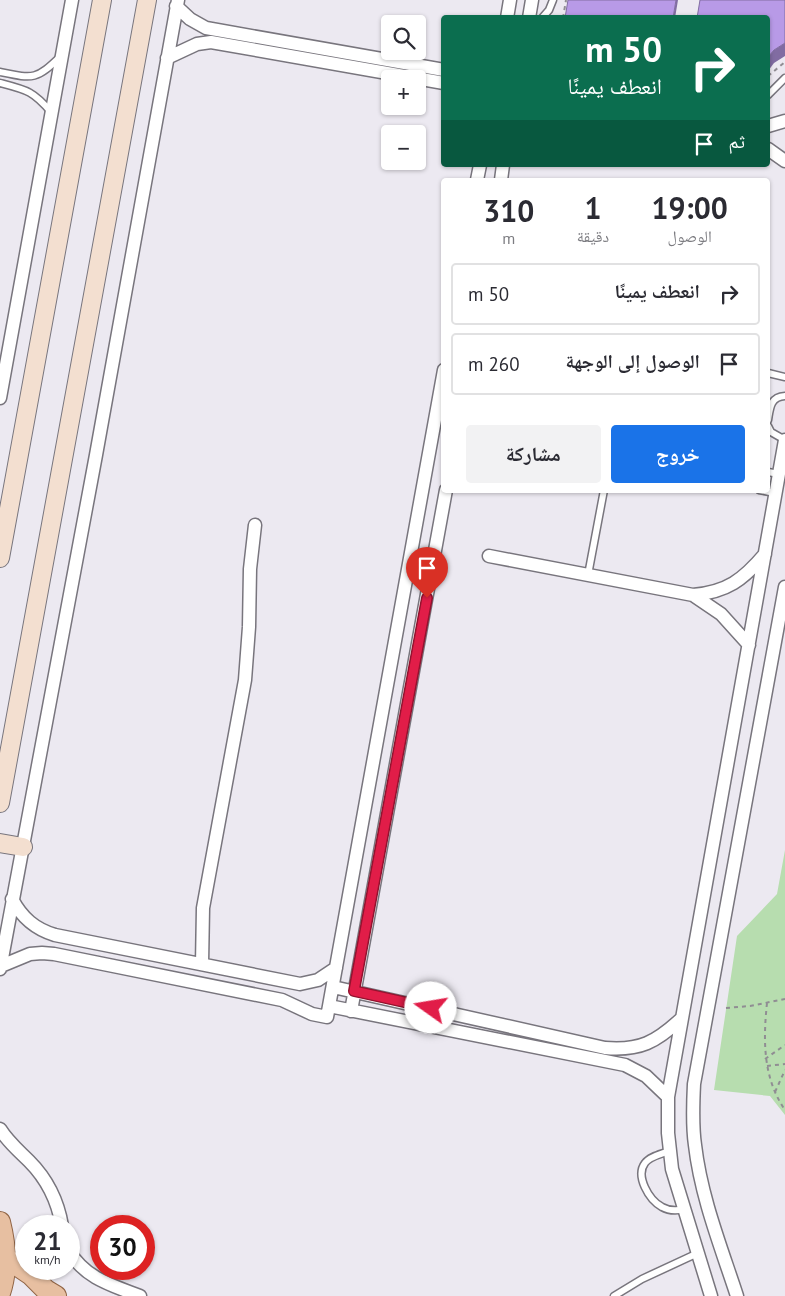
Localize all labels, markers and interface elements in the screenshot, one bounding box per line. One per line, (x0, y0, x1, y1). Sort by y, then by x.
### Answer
map controls (381, 15, 426, 170)
button: search (381, 15, 426, 60)
text: 50 m (585, 26, 662, 72)
icon: right (680, 35, 745, 100)
button: + (381, 70, 426, 115)
text: انعطف يمينًا (567, 72, 662, 100)
button: − (381, 125, 426, 170)
text: ثم (728, 129, 745, 153)
icon: arrive (690, 130, 718, 158)
text: 1 (584, 188, 601, 227)
text: 19:00 (652, 188, 728, 227)
text: 310 (483, 191, 534, 230)
text: دقيقة (577, 226, 609, 246)
text: الوصول (667, 226, 712, 246)
text: m (502, 228, 515, 248)
text: انعطف يمينًا (615, 279, 700, 303)
icon: right (715, 280, 743, 308)
text: 50 m (468, 282, 509, 306)
text: الوصول إلى الوجهة (565, 349, 700, 373)
icon: arrive (715, 350, 743, 378)
text: 260 m (468, 352, 520, 376)
button: مشاركة (466, 425, 601, 483)
button: خروج (611, 425, 745, 483)
pin (406, 547, 448, 598)
icon: arrive (413, 554, 441, 582)
position arrow (404, 981, 456, 1033)
speed limit sign: 30 (90, 1215, 155, 1280)
text: 21 (33, 1225, 62, 1257)
text: km/h (34, 1252, 61, 1267)

